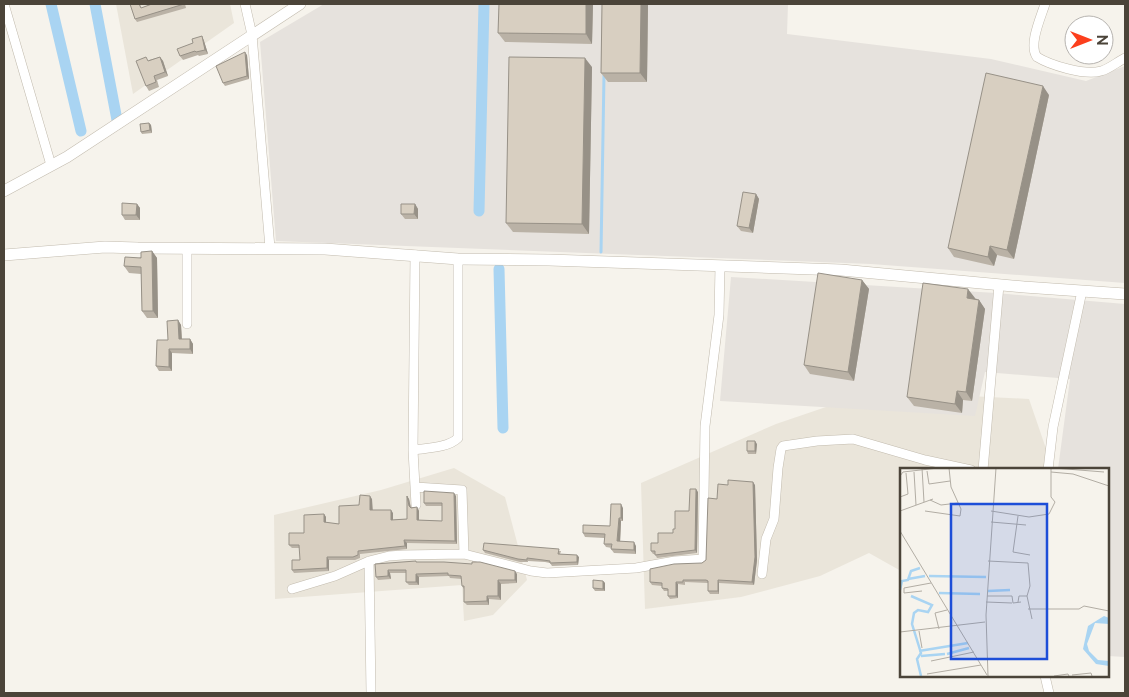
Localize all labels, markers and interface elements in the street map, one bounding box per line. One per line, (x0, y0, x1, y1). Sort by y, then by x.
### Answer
north arrow (1064, 15, 1114, 65)
text: N (1094, 35, 1110, 45)
inset map (900, 468, 1109, 677)

